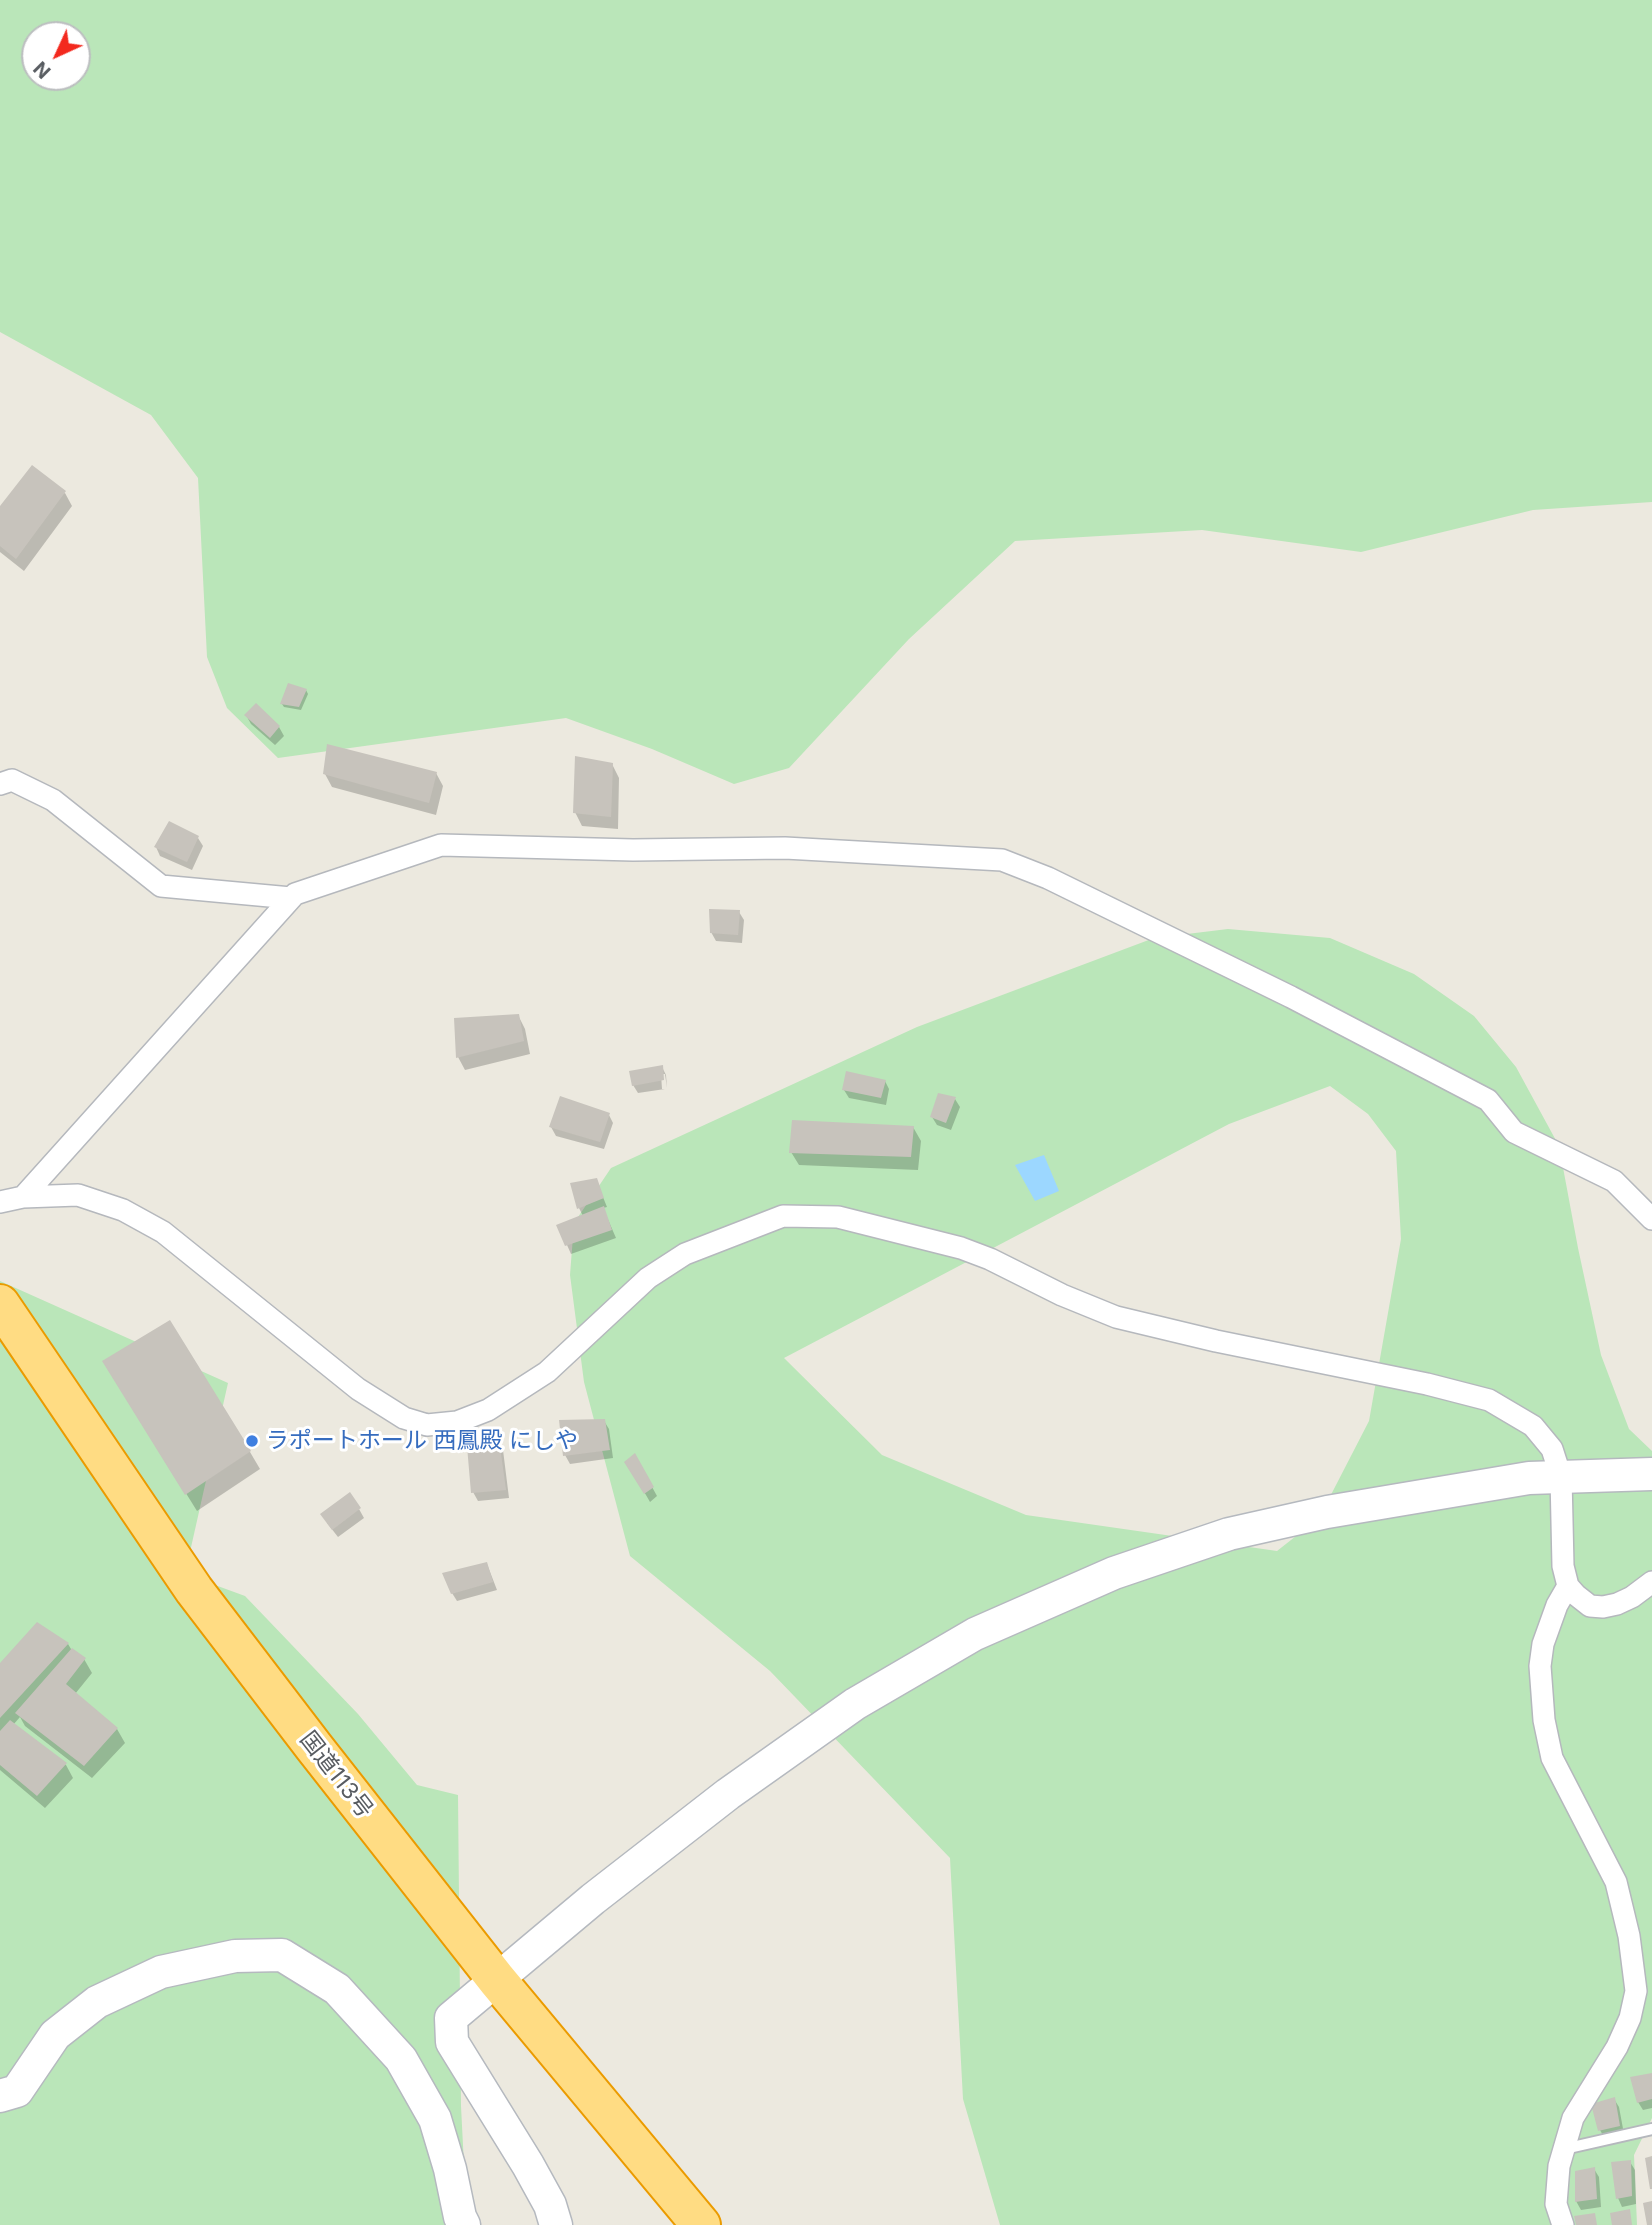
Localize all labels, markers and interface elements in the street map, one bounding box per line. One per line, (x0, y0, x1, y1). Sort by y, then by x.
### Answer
north arrow (21, 21, 91, 91)
text: N (29, 57, 55, 83)
place label: ラポートホール 西鳳殿 にしや (266, 1427, 578, 1455)
marker: ラポートホール 西鳳殿 にしや (244, 1433, 260, 1449)
street label: 国道113号 (294, 1726, 378, 1824)

